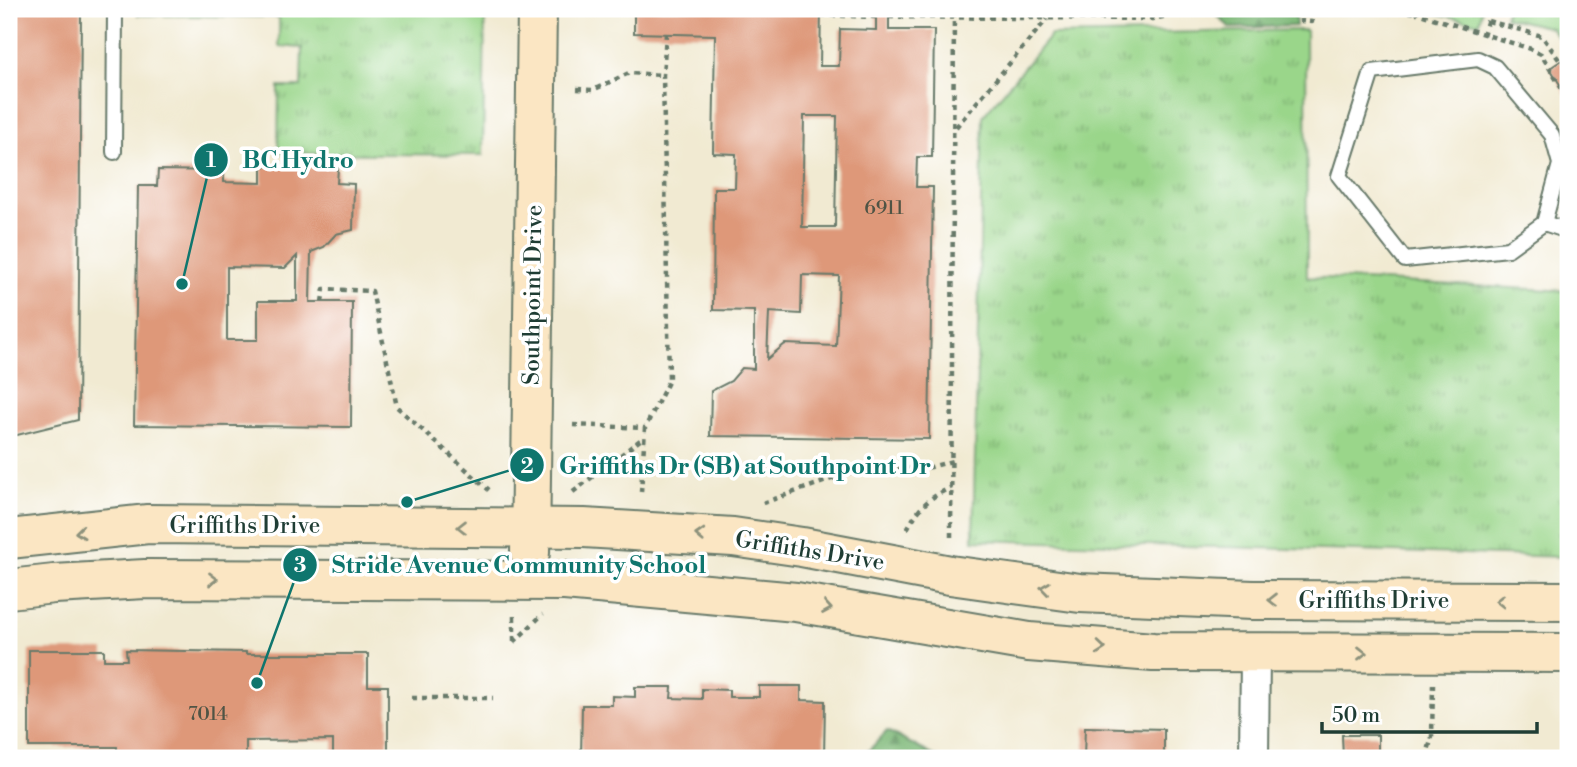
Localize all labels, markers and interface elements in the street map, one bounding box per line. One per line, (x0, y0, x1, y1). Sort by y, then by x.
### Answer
callout: BC Hydro (193, 137, 368, 182)
text: BC Hydro (242, 146, 354, 176)
text: 1 (206, 148, 216, 174)
house number: 6911 (864, 196, 904, 220)
street label: Southpoint Drive (517, 205, 549, 385)
callout: Griffiths Dr (SB) at Southpoint Dr (510, 443, 945, 488)
text: Griffiths Dr (SB) at Southpoint Dr (559, 452, 931, 482)
text: 2 (520, 454, 534, 480)
street label: Griffiths Drive (170, 512, 320, 540)
one-way arrow (456, 519, 467, 534)
one-way arrow (74, 524, 86, 539)
street label: Griffiths Drive (733, 525, 887, 577)
one-way arrow (694, 527, 705, 542)
callout: Stride Avenue Community School (283, 542, 720, 587)
text: Stride Avenue Community School (332, 551, 706, 581)
text: 3 (294, 553, 306, 579)
one-way arrow (208, 571, 219, 587)
one-way arrow (1040, 581, 1051, 596)
street label: Griffiths Drive (1299, 587, 1449, 615)
one-way arrow (1267, 592, 1277, 608)
one-way arrow (1494, 593, 1505, 609)
one-way arrow (821, 600, 833, 615)
one-way arrow (1095, 640, 1106, 655)
one-way arrow (1357, 645, 1368, 661)
scale bar (1322, 690, 1537, 734)
house number: 7014 (188, 702, 228, 726)
text: 50 m (1332, 703, 1380, 729)

